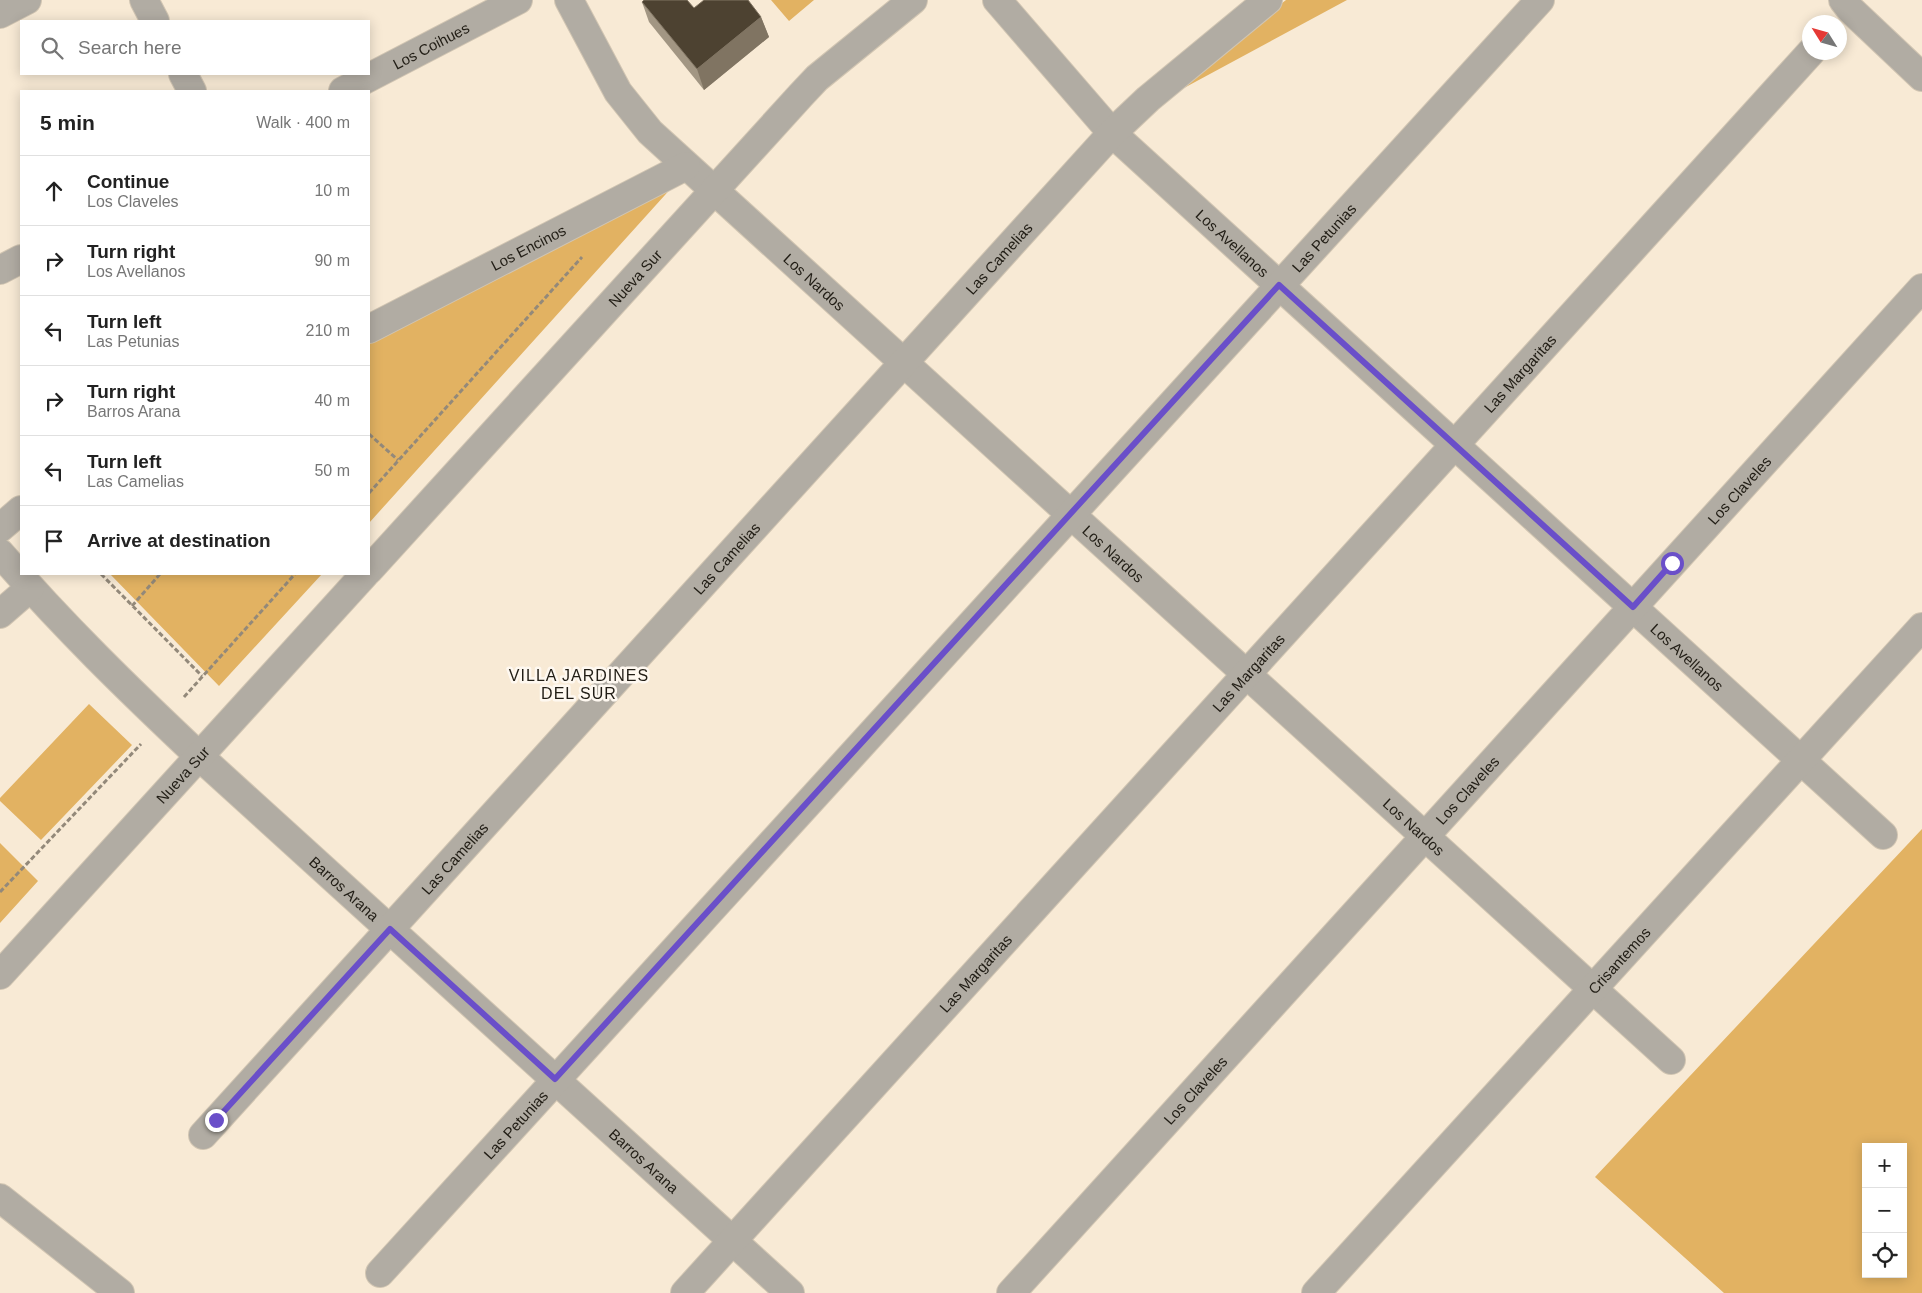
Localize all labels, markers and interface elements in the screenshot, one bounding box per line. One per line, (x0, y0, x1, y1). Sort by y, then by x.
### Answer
north arrow (1802, 15, 1847, 60)
street label: Los Coihues (390, 19, 472, 72)
search box (20, 20, 370, 75)
icon: search (38, 34, 66, 62)
text: Search here (78, 37, 182, 58)
text: 5 min (40, 111, 95, 134)
text: Walk · 400 m (256, 114, 350, 131)
text: Continue (87, 171, 169, 192)
icon: ahead (40, 177, 68, 205)
text: 10 m (314, 182, 350, 199)
text: Los Claveles (87, 193, 179, 210)
street label: Las Petunias (1288, 200, 1359, 275)
street label: Los Avellanos (1193, 205, 1273, 280)
street label: Las Camelias (962, 219, 1035, 297)
street label: Los Encinos (488, 221, 568, 273)
text: Turn right (87, 241, 175, 262)
street label: Nueva Sur (605, 246, 665, 310)
icon: right (40, 247, 68, 275)
street label: Los Nardos (781, 250, 849, 314)
text: 90 m (314, 252, 350, 269)
text: Los Avellanos (87, 263, 185, 280)
text: Turn left (87, 311, 162, 332)
icon: left (40, 317, 68, 345)
text: 210 m (306, 322, 350, 339)
street label: Las Margaritas (1480, 331, 1559, 416)
text: Las Petunias (87, 333, 180, 350)
text: Turn right (87, 381, 175, 402)
icon: right (40, 387, 68, 415)
text: 40 m (314, 392, 350, 409)
text: Barros Arana (87, 403, 180, 420)
text: Turn left (87, 451, 162, 472)
street label: Los Claveles (1704, 452, 1774, 527)
icon: left (40, 457, 68, 485)
text: 50 m (314, 462, 350, 479)
text: Las Camelias (87, 473, 184, 490)
street label: Las Camelias (690, 519, 763, 597)
street label: Los Nardos (1080, 521, 1148, 586)
icon: arrive (40, 527, 68, 555)
text: Arrive at destination (87, 530, 271, 551)
route start (1661, 552, 1684, 575)
street label: Los Avellanos (1648, 620, 1727, 694)
street label: Las Margaritas (1208, 630, 1288, 715)
district label: VILLA JARDINES DEL SUR (509, 667, 649, 702)
street label: Nueva Sur (152, 743, 213, 807)
street label: Los Claveles (1432, 752, 1502, 827)
street label: Los Nardos (1380, 794, 1448, 859)
street label: Las Camelias (417, 819, 491, 897)
street label: Barros Arana (306, 852, 383, 924)
street label: Crisantemos (1584, 923, 1653, 997)
street label: Las Margaritas (936, 931, 1015, 1016)
street label: Los Claveles (1160, 1052, 1230, 1128)
street label: Las Petunias (480, 1087, 551, 1162)
route end (205, 1109, 228, 1132)
street label: Barros Arana (606, 1125, 683, 1197)
map controls (1862, 1143, 1907, 1278)
button: + (1862, 1143, 1907, 1188)
button: − (1862, 1188, 1907, 1233)
button: locate (1862, 1233, 1907, 1278)

